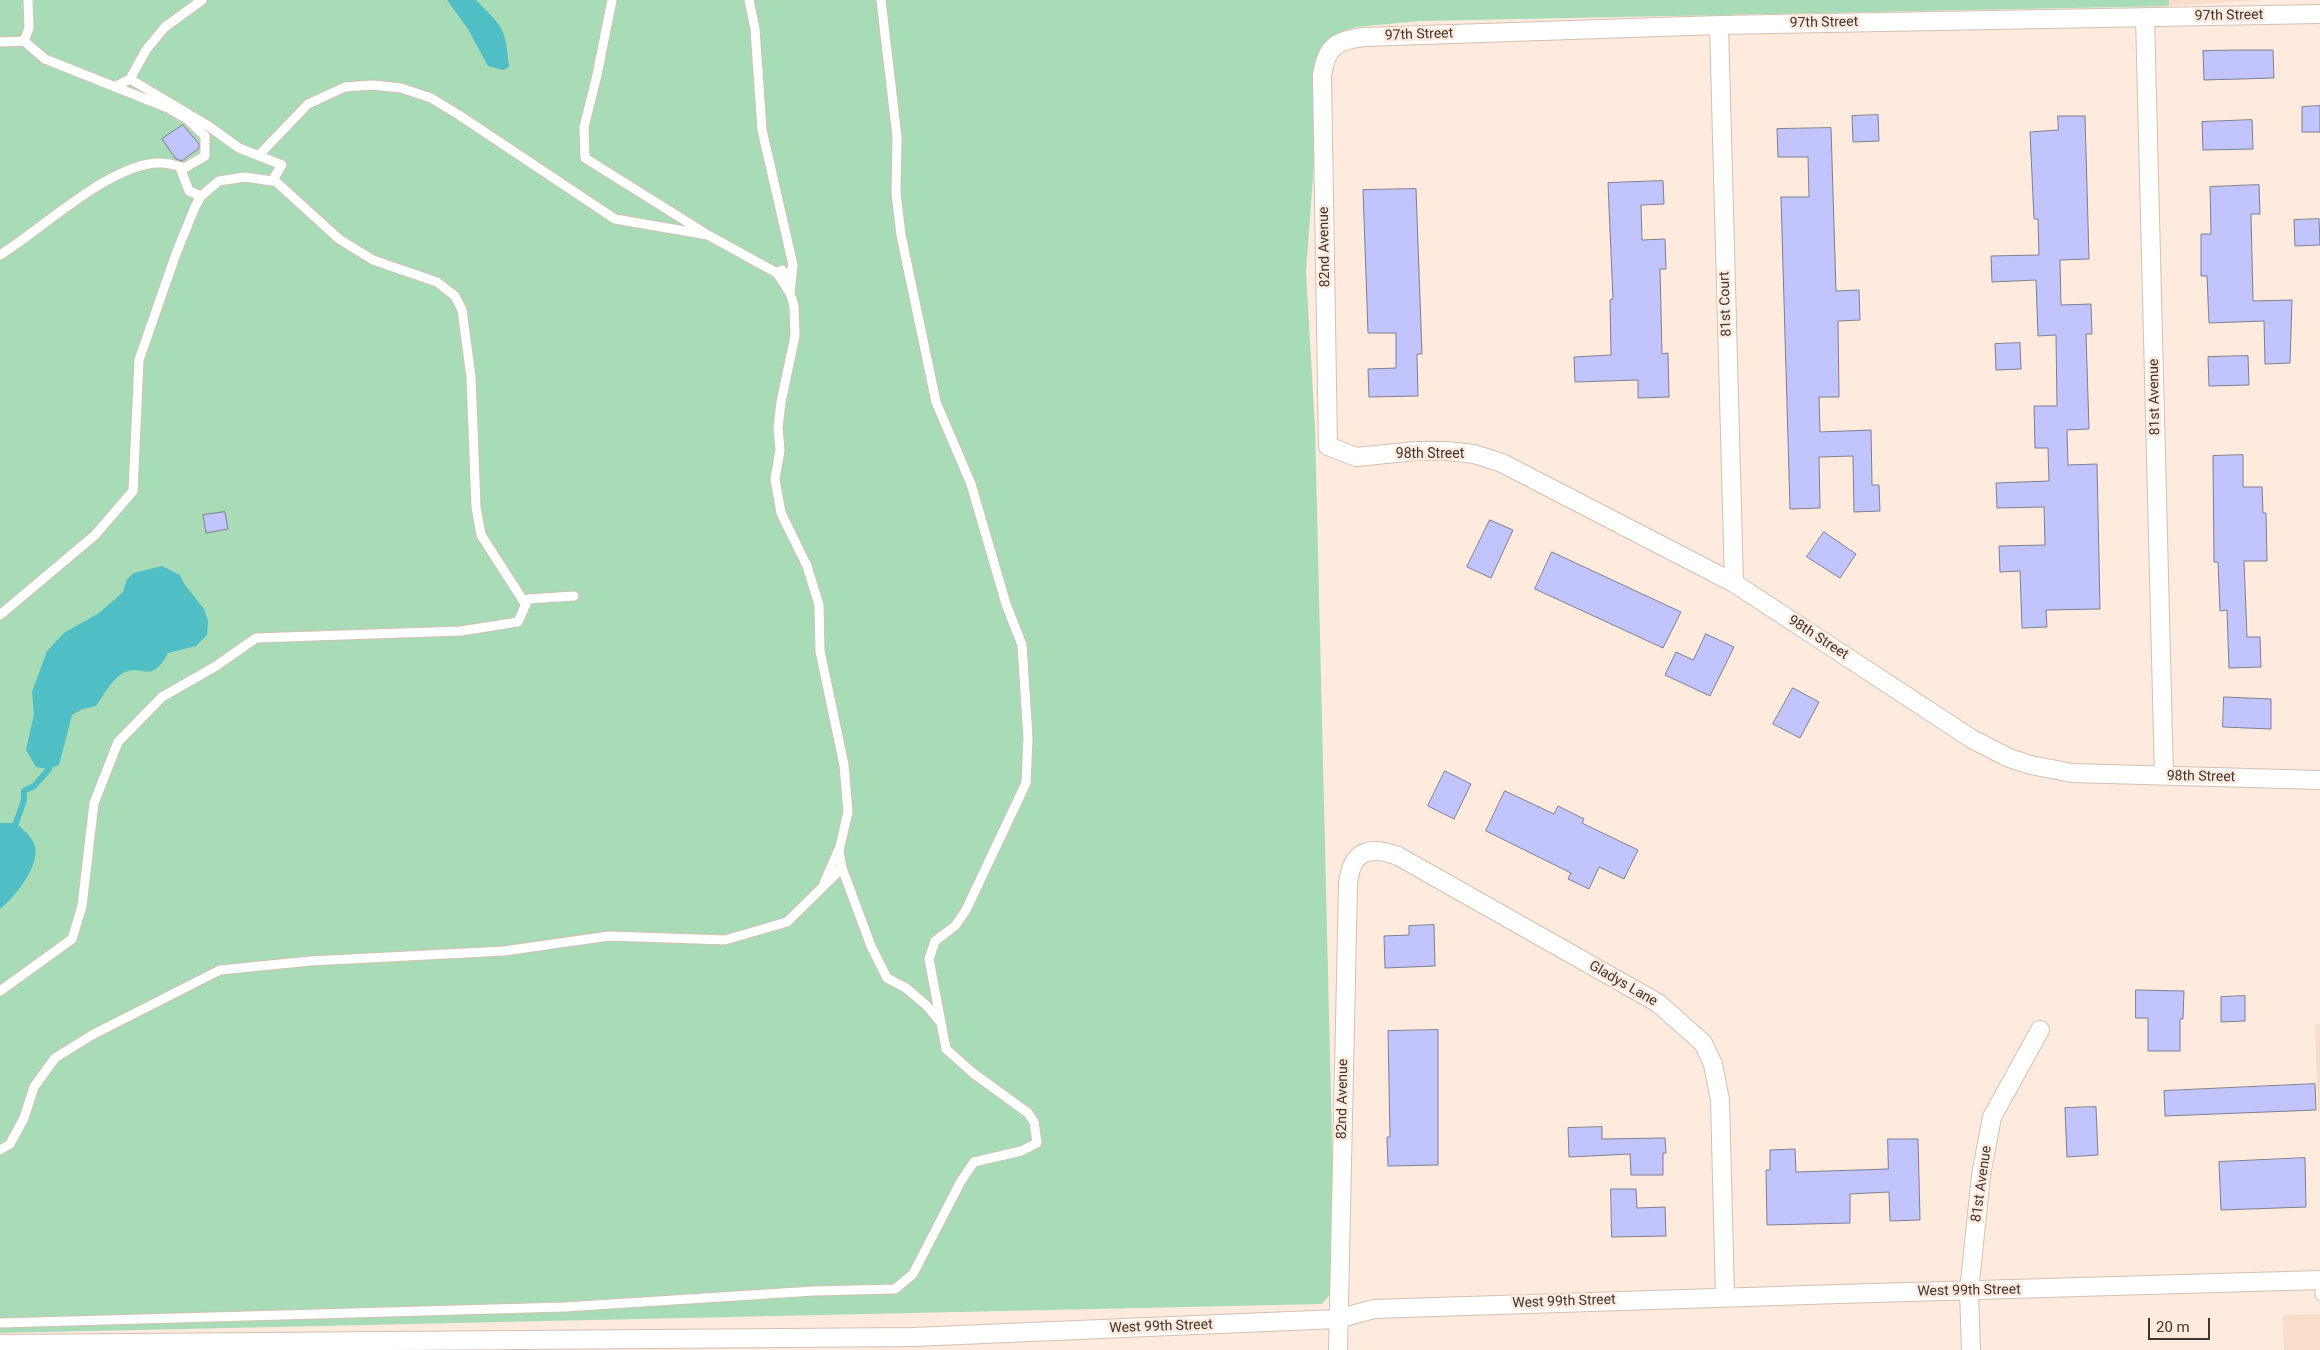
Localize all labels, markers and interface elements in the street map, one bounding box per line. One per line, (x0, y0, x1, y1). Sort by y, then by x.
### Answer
street label: 97th Street (2195, 7, 2263, 25)
street label: 97th Street (1790, 14, 1858, 32)
street label: 97th Street (1385, 25, 1453, 45)
street label: 82nd Avenue (1316, 207, 1334, 287)
street label: 81st Court (1716, 271, 1736, 337)
street label: 81st Avenue (2146, 358, 2164, 436)
street label: 98th Street (1396, 446, 1464, 462)
street label: 98th Street (1785, 612, 1851, 664)
street label: 98th Street (2167, 768, 2235, 786)
street label: Gladys Lane (1586, 958, 1660, 1010)
street label: 82nd Avenue (1334, 1059, 1352, 1139)
street label: 81st Avenue (1968, 1145, 1996, 1223)
street label: West 99th Street (1917, 1282, 2021, 1300)
street label: West 99th Street (1512, 1292, 1616, 1312)
scale bar (2150, 1308, 2212, 1340)
street label: West 99th Street (1109, 1317, 1213, 1337)
text: 20 m (2156, 1318, 2190, 1336)

